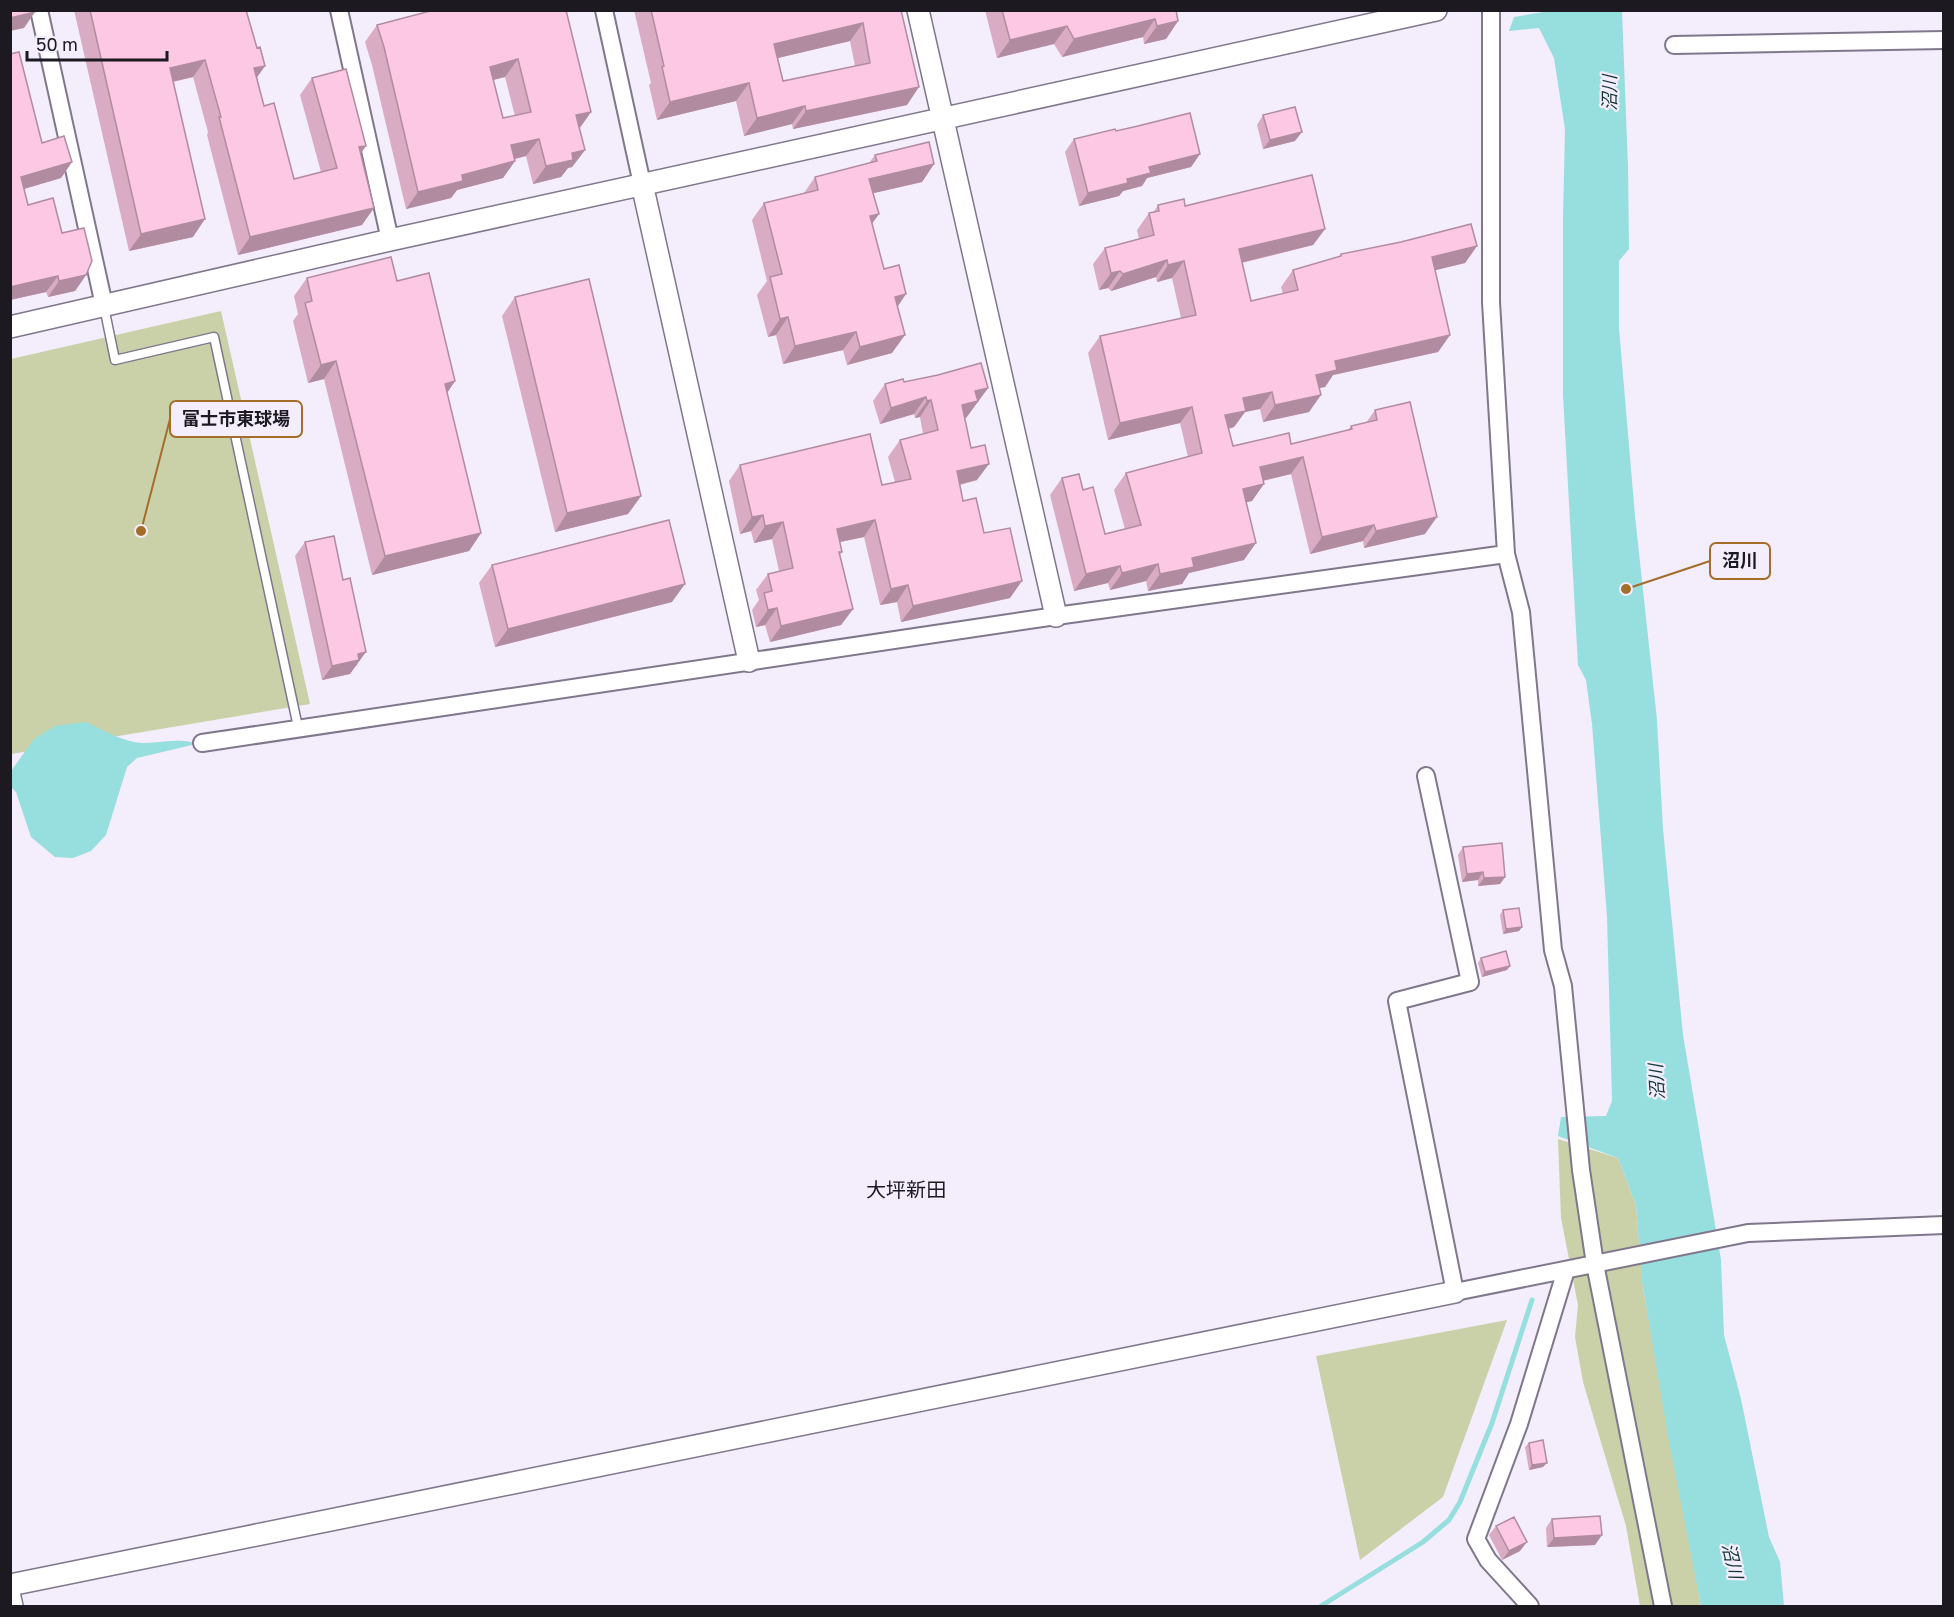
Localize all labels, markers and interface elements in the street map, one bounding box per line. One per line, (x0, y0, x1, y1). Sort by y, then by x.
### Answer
scale bar (27, 24, 166, 62)
text: 50 m (36, 33, 78, 55)
water label: 沼川 (1598, 73, 1620, 111)
callout: 富士市東球場 (170, 401, 302, 437)
text: 富士市東球場 (182, 407, 290, 429)
callout: 沼川 (1710, 543, 1770, 579)
text: 沼川 (1722, 549, 1758, 571)
water label: 沼川 (1644, 1061, 1668, 1101)
district label: 大坪新田 (866, 1177, 946, 1201)
water label: 沼川 (1718, 1541, 1748, 1583)

